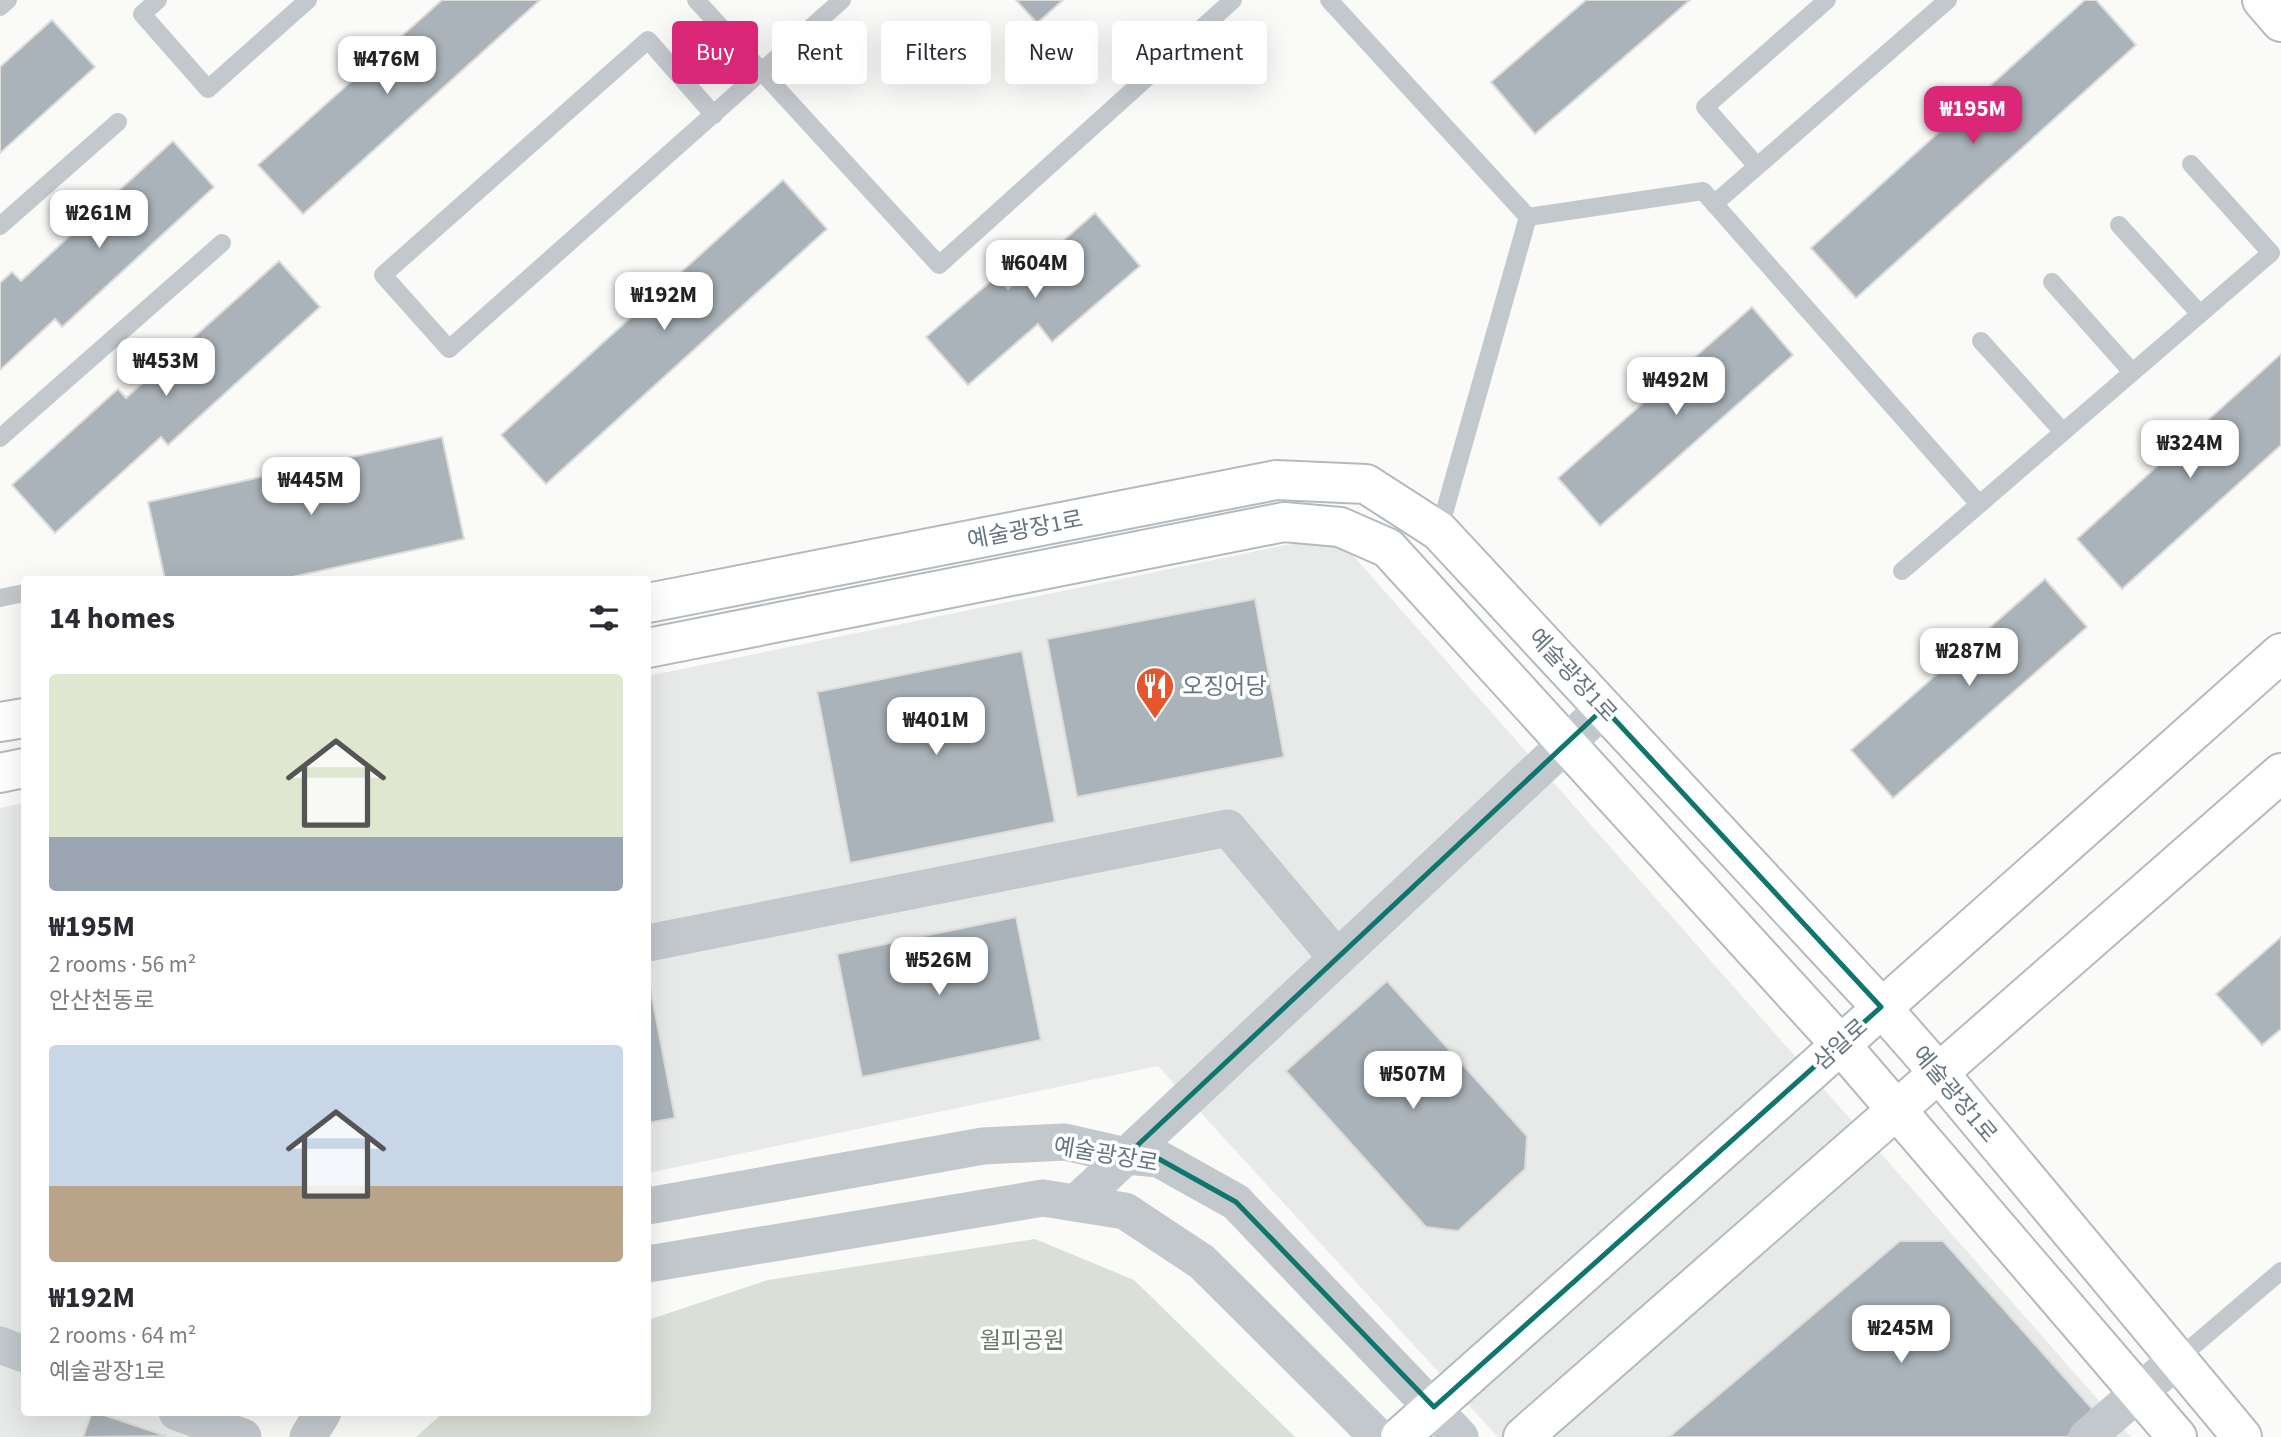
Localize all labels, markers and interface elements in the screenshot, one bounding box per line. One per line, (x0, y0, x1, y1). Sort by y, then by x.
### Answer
chip: Buy (672, 21, 758, 84)
chip: Rent (772, 21, 867, 84)
chip: Filters (881, 21, 991, 84)
chip: New (1005, 21, 1098, 84)
chip: Apartment (1112, 21, 1267, 84)
pin: ₩476M (338, 36, 436, 96)
text: ₩476M (354, 42, 420, 75)
pin: ₩195M (1924, 86, 2022, 146)
text: ₩195M (1940, 92, 2006, 125)
pin: ₩261M (50, 190, 148, 250)
text: ₩261M (66, 196, 132, 229)
pin: ₩604M (986, 240, 1084, 300)
text: ₩604M (1002, 246, 1068, 279)
pin: ₩192M (615, 272, 713, 332)
text: ₩192M (631, 278, 697, 311)
pin: ₩453M (117, 338, 215, 398)
text: ₩453M (133, 344, 199, 377)
pin: ₩492M (1627, 358, 1725, 417)
text: ₩492M (1643, 363, 1709, 396)
pin: ₩324M (2141, 420, 2239, 480)
text: ₩324M (2157, 426, 2223, 459)
pin: ₩445M (262, 458, 360, 517)
text: ₩445M (278, 463, 344, 496)
street label: 예술광장1로 (964, 502, 1086, 557)
text: 14 homes (49, 597, 175, 640)
icon: filters (585, 599, 623, 637)
street label: 예술광장1로 (1521, 621, 1625, 729)
pin: ₩287M (1920, 628, 2018, 688)
text: ₩287M (1936, 634, 2002, 667)
restaurant icon: 오징어당 (1134, 665, 1176, 720)
place label: 오징어당 (1182, 670, 1267, 703)
pin: ₩401M (887, 698, 985, 757)
text: ₩401M (903, 703, 969, 736)
icon: home (273, 720, 399, 846)
text: ₩195M (49, 905, 135, 948)
pin: ₩526M (890, 937, 988, 997)
text: ₩526M (906, 943, 972, 976)
text: 2 rooms · 56 m² (49, 948, 196, 981)
text: 안산천동로 (49, 984, 155, 1017)
street label: 삼일로 (1806, 1011, 1875, 1078)
street label: 예술광장1로 (1904, 1039, 2005, 1150)
pin: ₩507M (1364, 1052, 1462, 1111)
text: ₩507M (1380, 1057, 1446, 1090)
icon: home (273, 1091, 399, 1217)
street label: 예술광장로 (1051, 1129, 1161, 1180)
text: ₩192M (49, 1276, 135, 1319)
pin: ₩245M (1852, 1306, 1950, 1365)
text: ₩245M (1868, 1311, 1934, 1344)
text: 2 rooms · 64 m² (49, 1319, 196, 1352)
park label: 월피공원 (980, 1324, 1064, 1357)
text: 예술광장1로 (49, 1355, 166, 1388)

